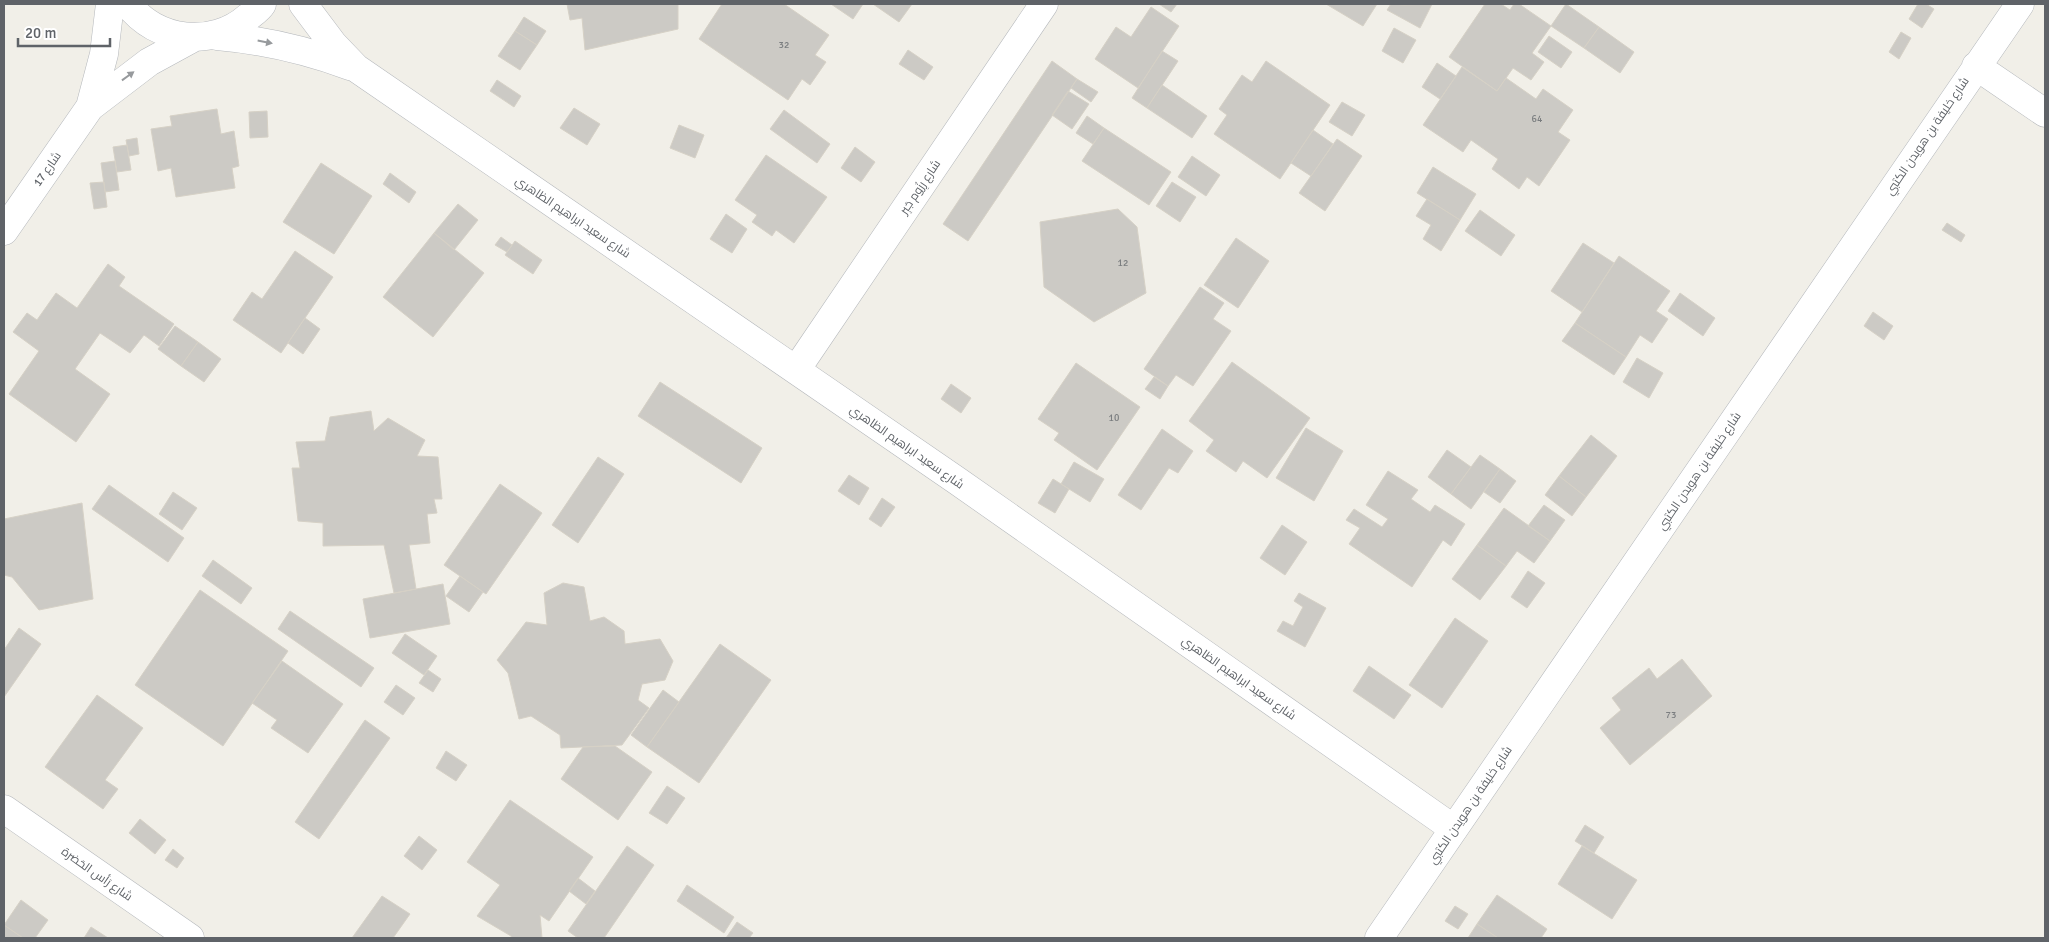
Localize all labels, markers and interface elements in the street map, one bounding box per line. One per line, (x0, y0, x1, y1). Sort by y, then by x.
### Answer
scale bar (18, 15, 110, 47)
text: 20 m (25, 24, 56, 42)
one-way arrow (257, 38, 273, 46)
house number: 32 (779, 39, 789, 51)
one-way arrow (121, 71, 135, 81)
street label: شارع خليفة بن هويدن الكتبي (1882, 74, 1974, 199)
house number: 64 (1532, 113, 1543, 125)
street label: شارع 17 (30, 149, 65, 190)
street label: شارع رِزُوم جَبِر (896, 157, 944, 218)
street label: شارع سعيد ابراهيم الظاهري (511, 173, 633, 263)
house number: 12 (1118, 257, 1128, 269)
street label: شارع سعيد ابراهيم الظاهري (846, 402, 967, 494)
street label: شارع خليفة بن هويدن الكتبي (1654, 409, 1746, 534)
house number: 10 (1109, 412, 1119, 424)
street label: شارع سعيد ابراهيم الظاهري (1178, 633, 1299, 725)
house number: 73 (1666, 709, 1676, 721)
street label: شارع خليفة بن هويدن الكتبي (1425, 743, 1517, 868)
street label: شارع رَأس الحَضرة (58, 843, 136, 905)

